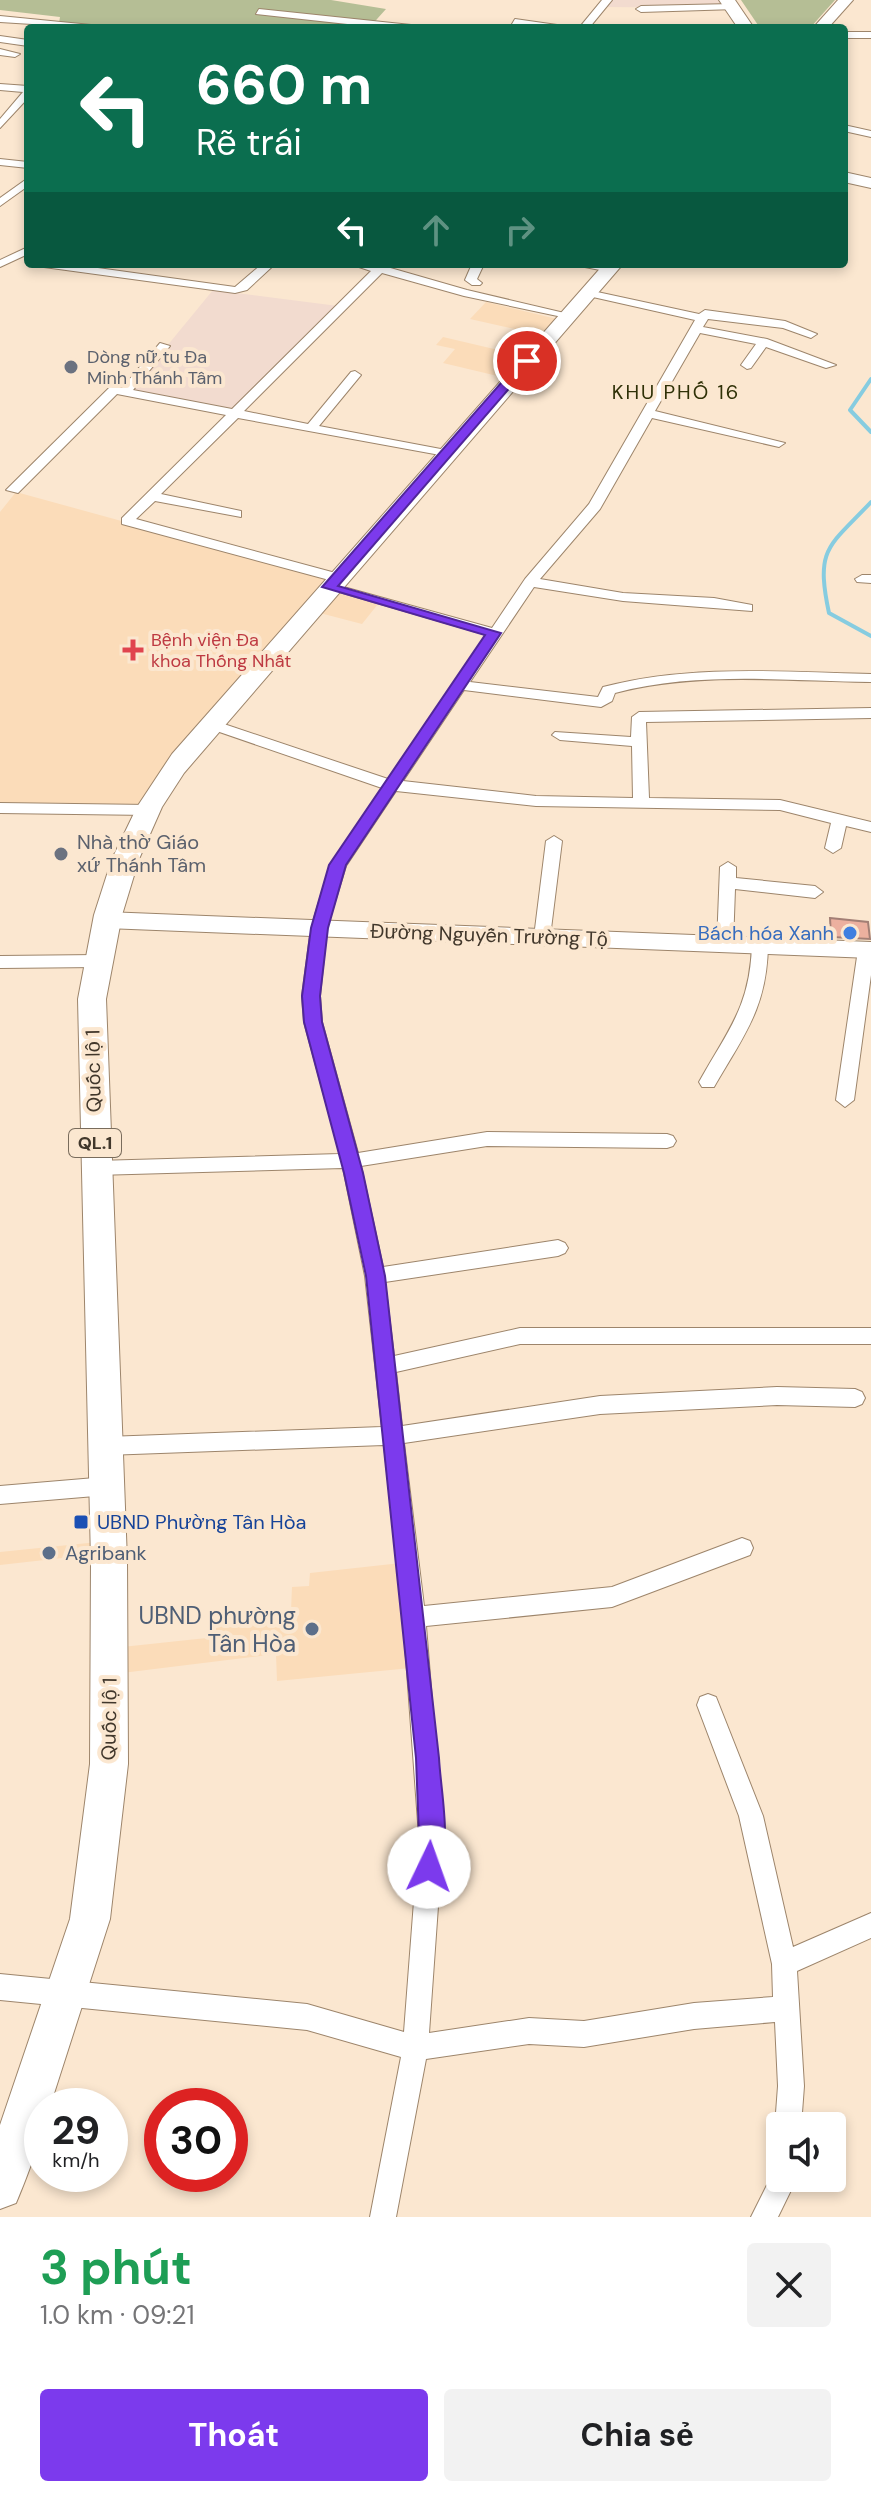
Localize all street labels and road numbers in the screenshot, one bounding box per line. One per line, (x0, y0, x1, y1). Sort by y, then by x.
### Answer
street label: Đường Nguyễn Trường Tộ (370, 918, 608, 952)
street label: Quốc lộ 1 (79, 1029, 107, 1113)
road number: QL.1 (69, 1129, 121, 1157)
street label: Quốc lộ 1 (95, 1677, 123, 1761)

